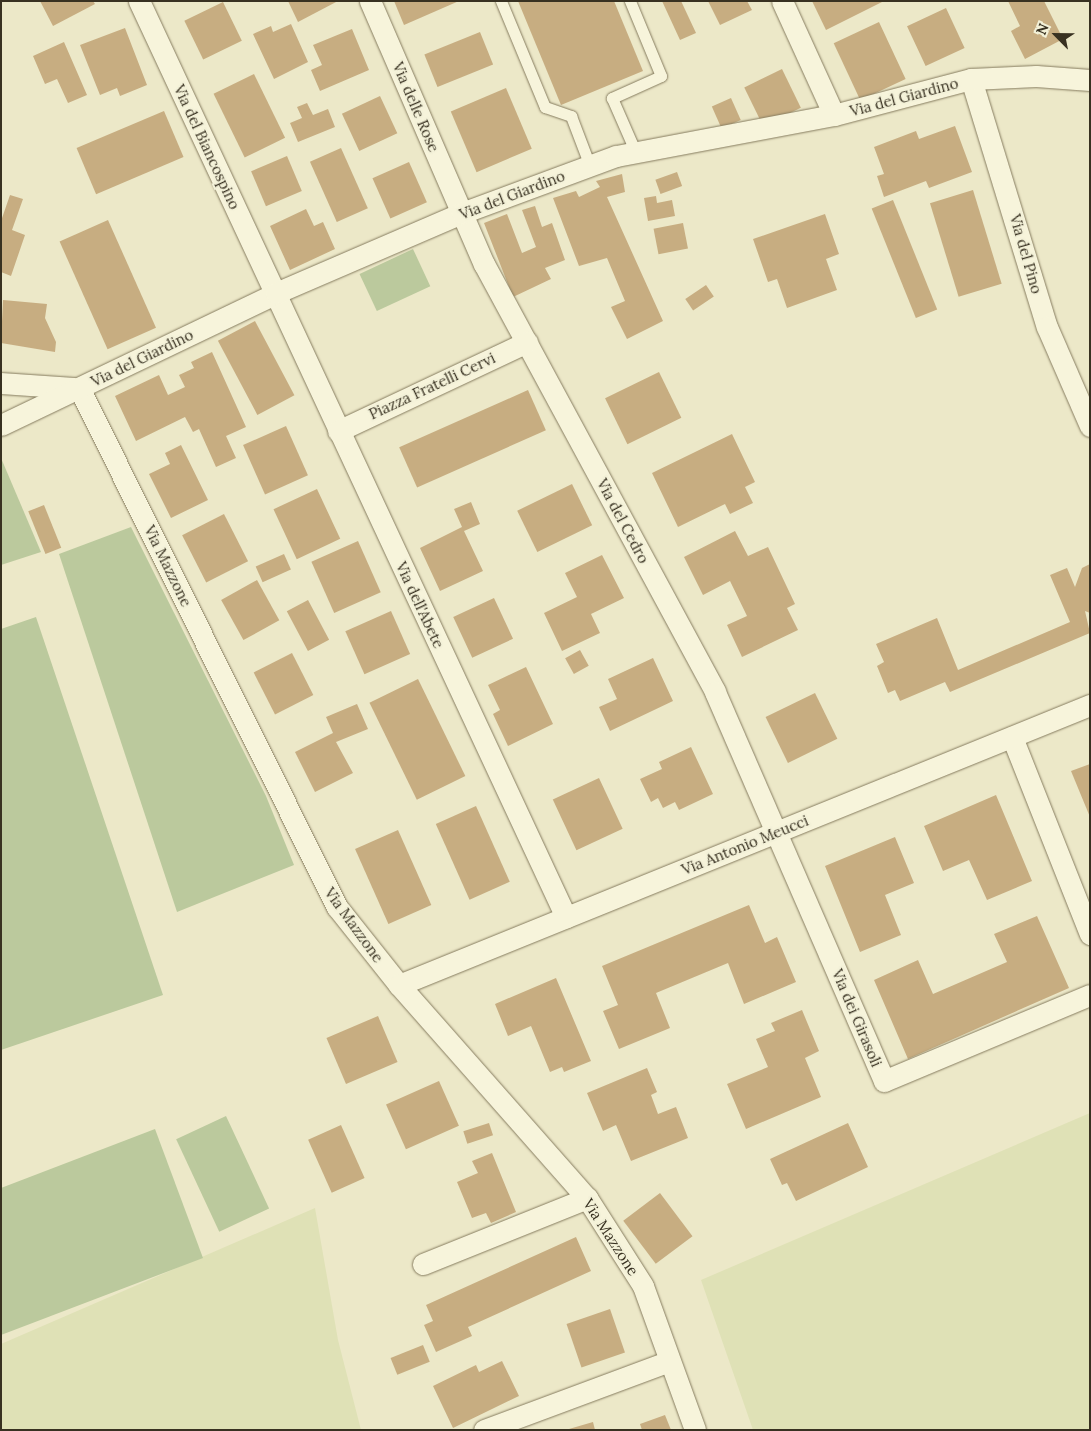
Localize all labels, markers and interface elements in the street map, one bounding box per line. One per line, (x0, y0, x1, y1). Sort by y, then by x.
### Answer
north arrow (1031, 10, 1081, 60)
text: N (1032, 21, 1053, 38)
street label: Via delle Rose (389, 59, 443, 155)
street label: Via del Giardino (848, 74, 960, 120)
street label: Via del Biancospino (170, 82, 244, 212)
street label: Via del Giardino (457, 167, 567, 223)
street label: Via del Pino (1006, 212, 1046, 296)
street label: Via del Giardino (88, 325, 196, 391)
street label: Piazza Fratelli Cervi (366, 349, 498, 423)
street label: Via del Cedro (593, 476, 653, 566)
street label: Via Mazzone (141, 522, 195, 610)
street label: Via dell'Abete (392, 559, 448, 651)
street label: Via Antonio Meucci (679, 811, 811, 879)
street label: Via Mazzone (321, 884, 387, 966)
street label: Via dei Girasoli (828, 966, 886, 1070)
street label: Via Mazzone (579, 1195, 643, 1279)

